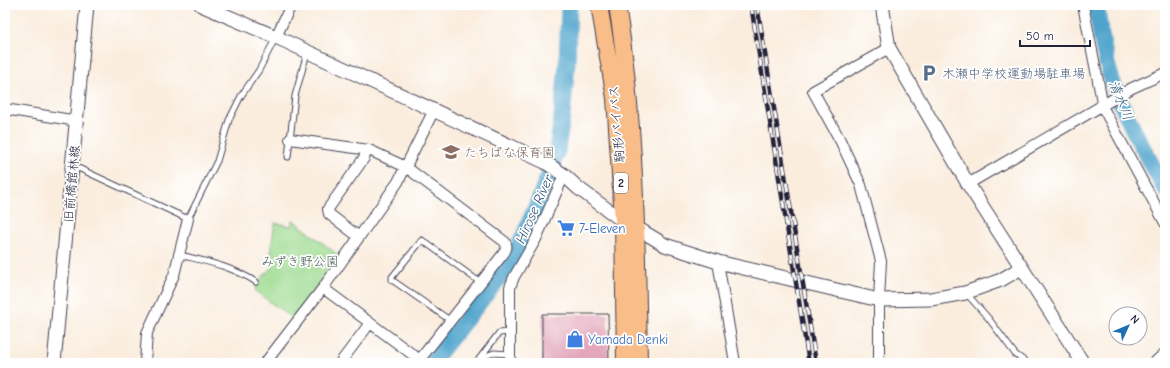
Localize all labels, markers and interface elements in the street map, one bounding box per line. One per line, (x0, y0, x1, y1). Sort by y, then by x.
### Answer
scale bar (1020, 22, 1090, 48)
text: 50 m (1026, 29, 1054, 43)
parking icon: 木瀬中学校運動場駐車場 (919, 63, 939, 83)
place label: 木瀬中学校運動場駐車場 (942, 66, 1085, 81)
water label: 清水川 (1105, 78, 1137, 123)
street label: 駒形バイパス (606, 85, 627, 163)
school or university icon: たちばな保育園 (441, 142, 461, 162)
street label: 旧前橋館林線 (61, 144, 82, 224)
place label: たちばな保育園 (464, 145, 555, 160)
water label: Hirose River (512, 171, 558, 246)
road number: 2 (614, 173, 628, 193)
supermarket icon: 7-Eleven (556, 218, 576, 238)
place label: 7-Eleven (579, 221, 625, 236)
park label: みずき野公園 (261, 254, 339, 269)
north arrow (1108, 306, 1148, 346)
text: N (1128, 312, 1142, 327)
shop icon: Yamada Denki (565, 329, 585, 349)
place label: Yamada Denki (588, 332, 668, 347)

